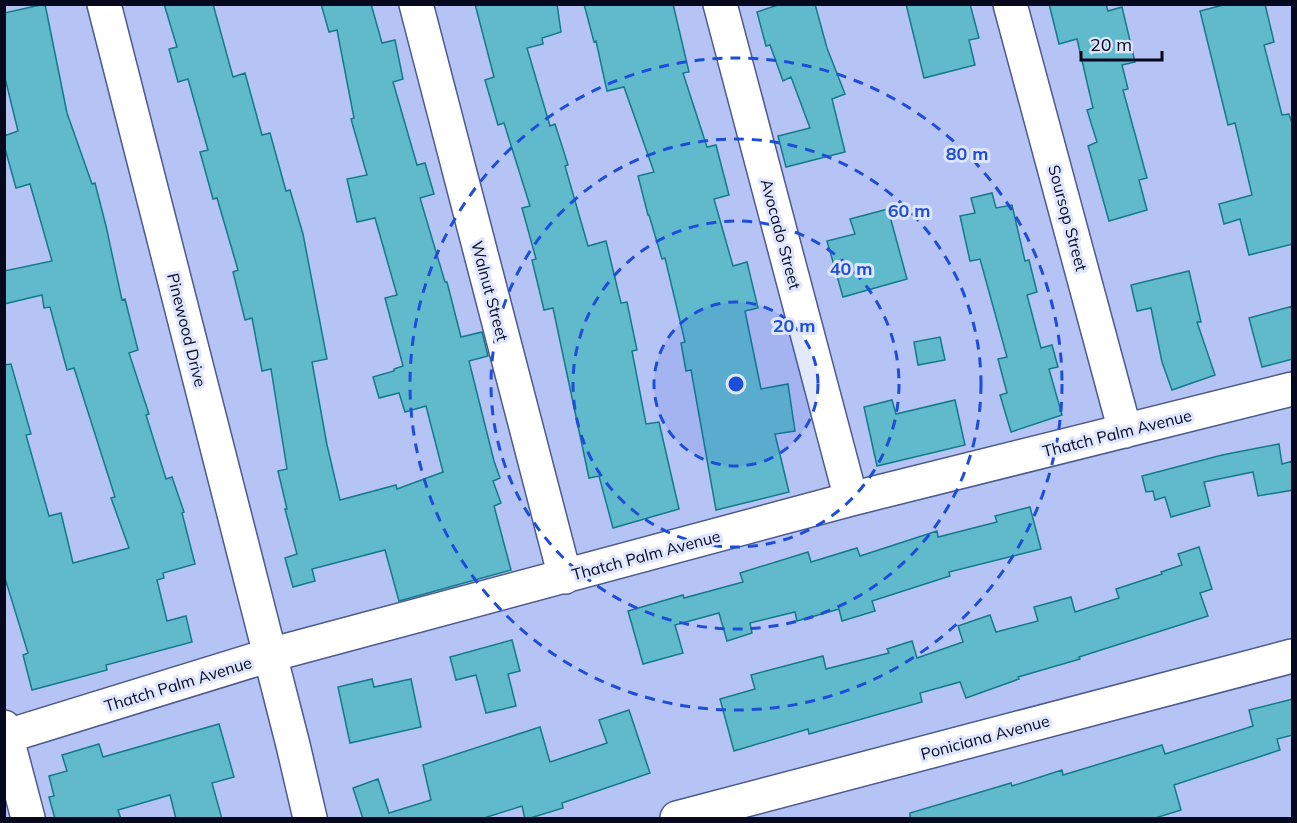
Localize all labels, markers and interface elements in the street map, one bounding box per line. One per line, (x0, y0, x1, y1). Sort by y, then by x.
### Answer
scale bar (1081, 24, 1162, 62)
text: 20 m (1090, 33, 1132, 56)
text: 80 m (946, 142, 988, 165)
street label: Soursop Street (1044, 163, 1092, 274)
street label: Avocado Street (757, 177, 805, 292)
text: 60 m (888, 199, 930, 222)
street label: Walnut Street (467, 239, 513, 344)
text: 40 m (830, 257, 872, 280)
street label: Pinewood Drive (163, 271, 211, 389)
text: 20 m (773, 314, 815, 337)
centre of rings (726, 374, 746, 394)
street label: Thatch Palm Avenue (1040, 405, 1194, 461)
street label: Thatch Palm Avenue (570, 526, 722, 584)
street label: Thatch Palm Avenue (102, 652, 254, 716)
street label: Poniciana Avenue (918, 710, 1052, 764)

